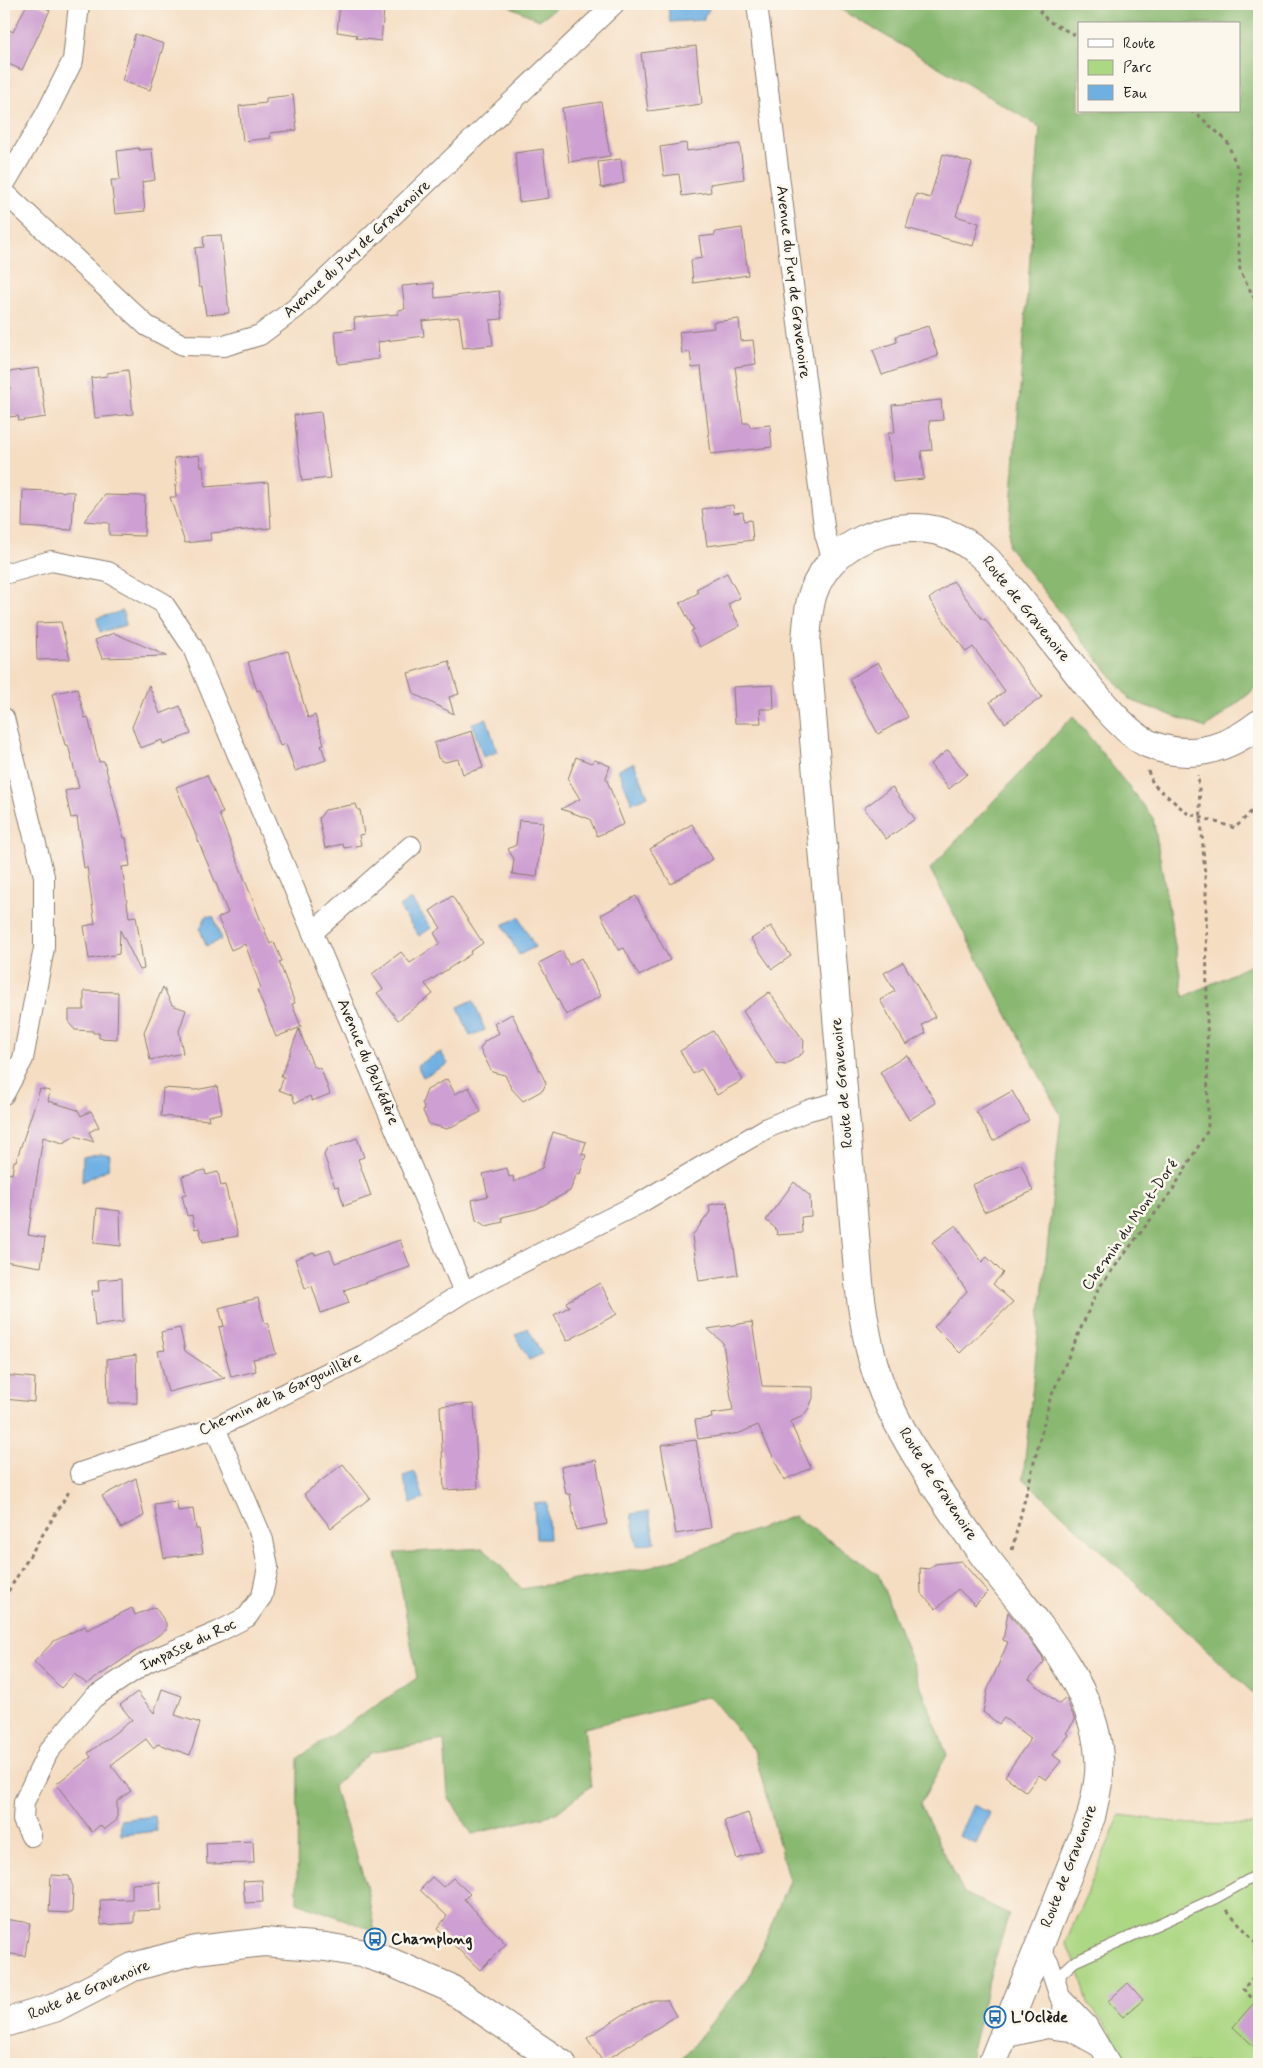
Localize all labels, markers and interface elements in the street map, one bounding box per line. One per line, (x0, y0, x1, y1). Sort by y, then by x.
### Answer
legend (1078, 22, 1240, 112)
text: Route (1123, 34, 1156, 54)
text: Parc (1123, 58, 1151, 78)
text: Eau (1123, 84, 1147, 104)
street label: Avenue du Puy de Gravenoire (279, 175, 436, 323)
street label: Avenue du Puy de Gravenoire (771, 184, 815, 380)
street label: Route de Gravenoire (977, 552, 1076, 667)
street label: Avenue du Belvédère (332, 996, 404, 1128)
street label: Route de Gravenoire (826, 1017, 858, 1149)
street label: Chemin du Mont-Doré (1077, 1155, 1183, 1295)
street label: Chemin de la Gargouillère (195, 1347, 365, 1442)
street label: Route de Gravenoire (894, 1424, 983, 1545)
street label: Impasse du Roc (137, 1613, 240, 1676)
street label: Route de Gravenoire (1036, 1801, 1102, 1931)
bus stop icon: Champlong (363, 1927, 387, 1951)
place label: Champlong (391, 1929, 472, 1951)
street label: Route de Gravenoire (25, 1955, 154, 2025)
bus stop icon: L'Oclède (983, 2005, 1007, 2029)
place label: L'Oclède (1011, 2007, 1068, 2028)

